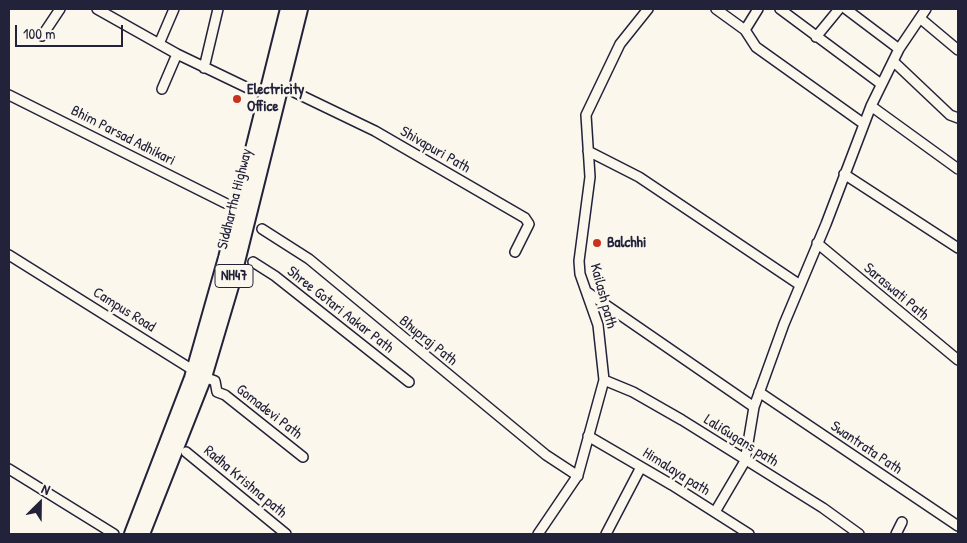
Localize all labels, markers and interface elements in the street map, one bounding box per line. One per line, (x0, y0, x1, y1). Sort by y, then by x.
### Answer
scale bar (18, 15, 125, 47)
text: 100 m (23, 23, 56, 44)
place label: Electricity Office (247, 81, 304, 116)
marker: Electricity Office (231, 93, 243, 105)
street label: Bhim Parsad Adhikari (68, 102, 178, 170)
street label: Shivapuri Path (397, 123, 473, 177)
street label: Siddhartha Highway (214, 147, 256, 251)
place label: Balchhi (607, 234, 646, 252)
marker: Balchhi (591, 237, 603, 249)
street label: Saraswati Path (860, 260, 932, 324)
street label: Kailash path (586, 262, 620, 330)
street label: Shree Gotari Aakar Path (283, 263, 397, 357)
road number: NH47 (215, 264, 253, 288)
street label: Campus Road (89, 284, 159, 336)
street label: Bhupraj Path (395, 312, 461, 370)
street label: Gomadevi Path (233, 381, 305, 443)
street label: LaliGugans path (700, 411, 782, 471)
street label: Swantrata Path (827, 418, 905, 478)
street label: Radha Krishna path (200, 442, 290, 522)
street label: Himalaya path (639, 444, 713, 500)
north arrow (15, 478, 65, 528)
text: N (39, 479, 53, 499)

